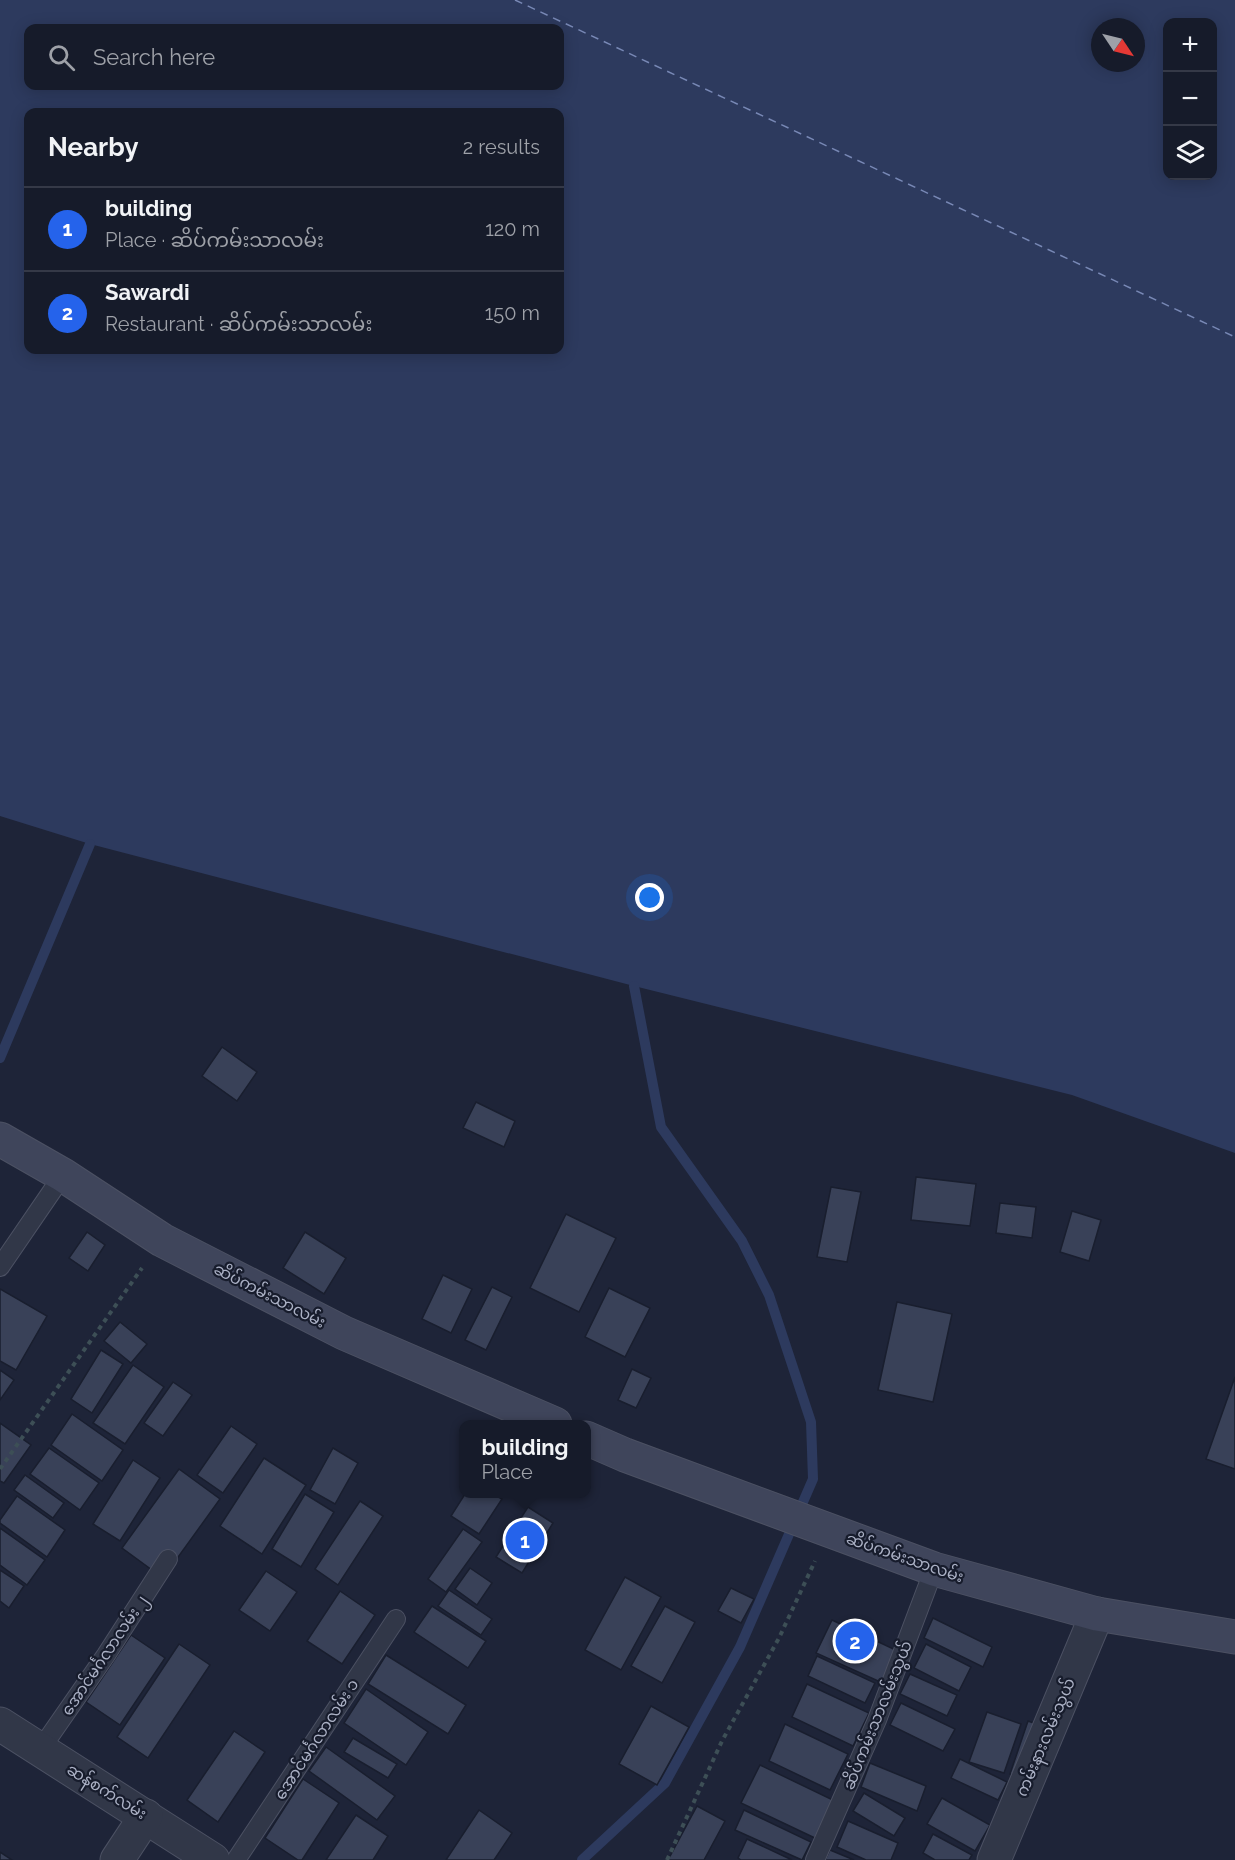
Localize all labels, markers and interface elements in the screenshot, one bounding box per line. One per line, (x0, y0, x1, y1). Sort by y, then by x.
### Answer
north arrow (1091, 18, 1145, 72)
map controls (1163, 18, 1217, 180)
button: + (1163, 18, 1217, 72)
search box (24, 24, 564, 90)
icon: search (45, 41, 78, 74)
text: Search here (93, 44, 215, 70)
button: − (1163, 72, 1217, 126)
button: layers (1163, 126, 1217, 180)
text: Nearby (48, 132, 138, 162)
text: 2 results (463, 135, 540, 159)
text: building (105, 195, 192, 221)
text: 1 (63, 217, 72, 241)
text: 120 m (485, 217, 540, 241)
text: Place · ဆိပ်ကမ်းသာလမ်း (105, 228, 324, 252)
text: Sawardi (105, 279, 190, 305)
text: 2 (62, 301, 73, 325)
text: 150 m (485, 301, 540, 325)
text: Restaurant · ဆိပ်ကမ်းသာလမ်း (105, 312, 372, 336)
your location (635, 883, 664, 912)
street label: ဆိပ်ကမ်းသာလမ်း (211, 1257, 330, 1332)
popup (459, 1420, 591, 1498)
text: building (481, 1434, 569, 1460)
text: Place (481, 1460, 533, 1484)
pin: 1 (506, 1518, 544, 1562)
street label: ဆိပ်ကမ်းသာလမ်း (844, 1527, 967, 1586)
street label: အောင်မင်္ဂလာလမ်း ၂ (56, 1591, 155, 1721)
pin: 2 (836, 1618, 874, 1664)
street label: ဆိပ်ကမ်းသာလမ်းသွယ် (837, 1637, 920, 1794)
street label: အောင်မင်္ဂလာလမ်း ၁ (269, 1674, 362, 1803)
street label: ကမ်းနားလမ်းသွယ် (1010, 1674, 1083, 1801)
street label: ဆန်စက်လမ်း (61, 1758, 151, 1827)

